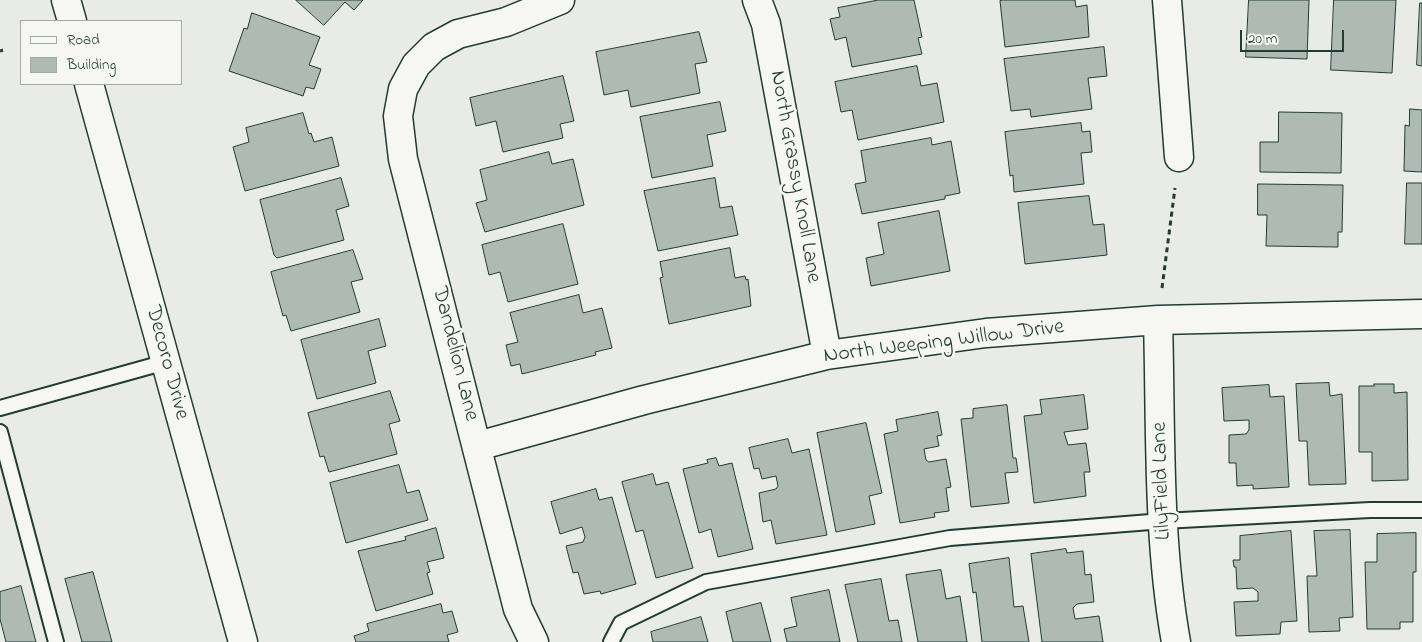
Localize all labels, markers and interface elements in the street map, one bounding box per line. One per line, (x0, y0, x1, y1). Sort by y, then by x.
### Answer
legend (20, 20, 182, 85)
scale bar (1242, 20, 1346, 52)
text: 20 m (1248, 28, 1277, 50)
text: Road (67, 29, 100, 51)
text: Building (67, 54, 116, 76)
street label: North Grassy Knoll Lane (762, 69, 826, 285)
street label: Dandelion Lane (425, 284, 483, 424)
street label: Decoro Drive (138, 303, 194, 423)
street label: North Weeping Willow Drive (822, 315, 1066, 371)
street label: LilyField Lane (1148, 421, 1178, 541)

